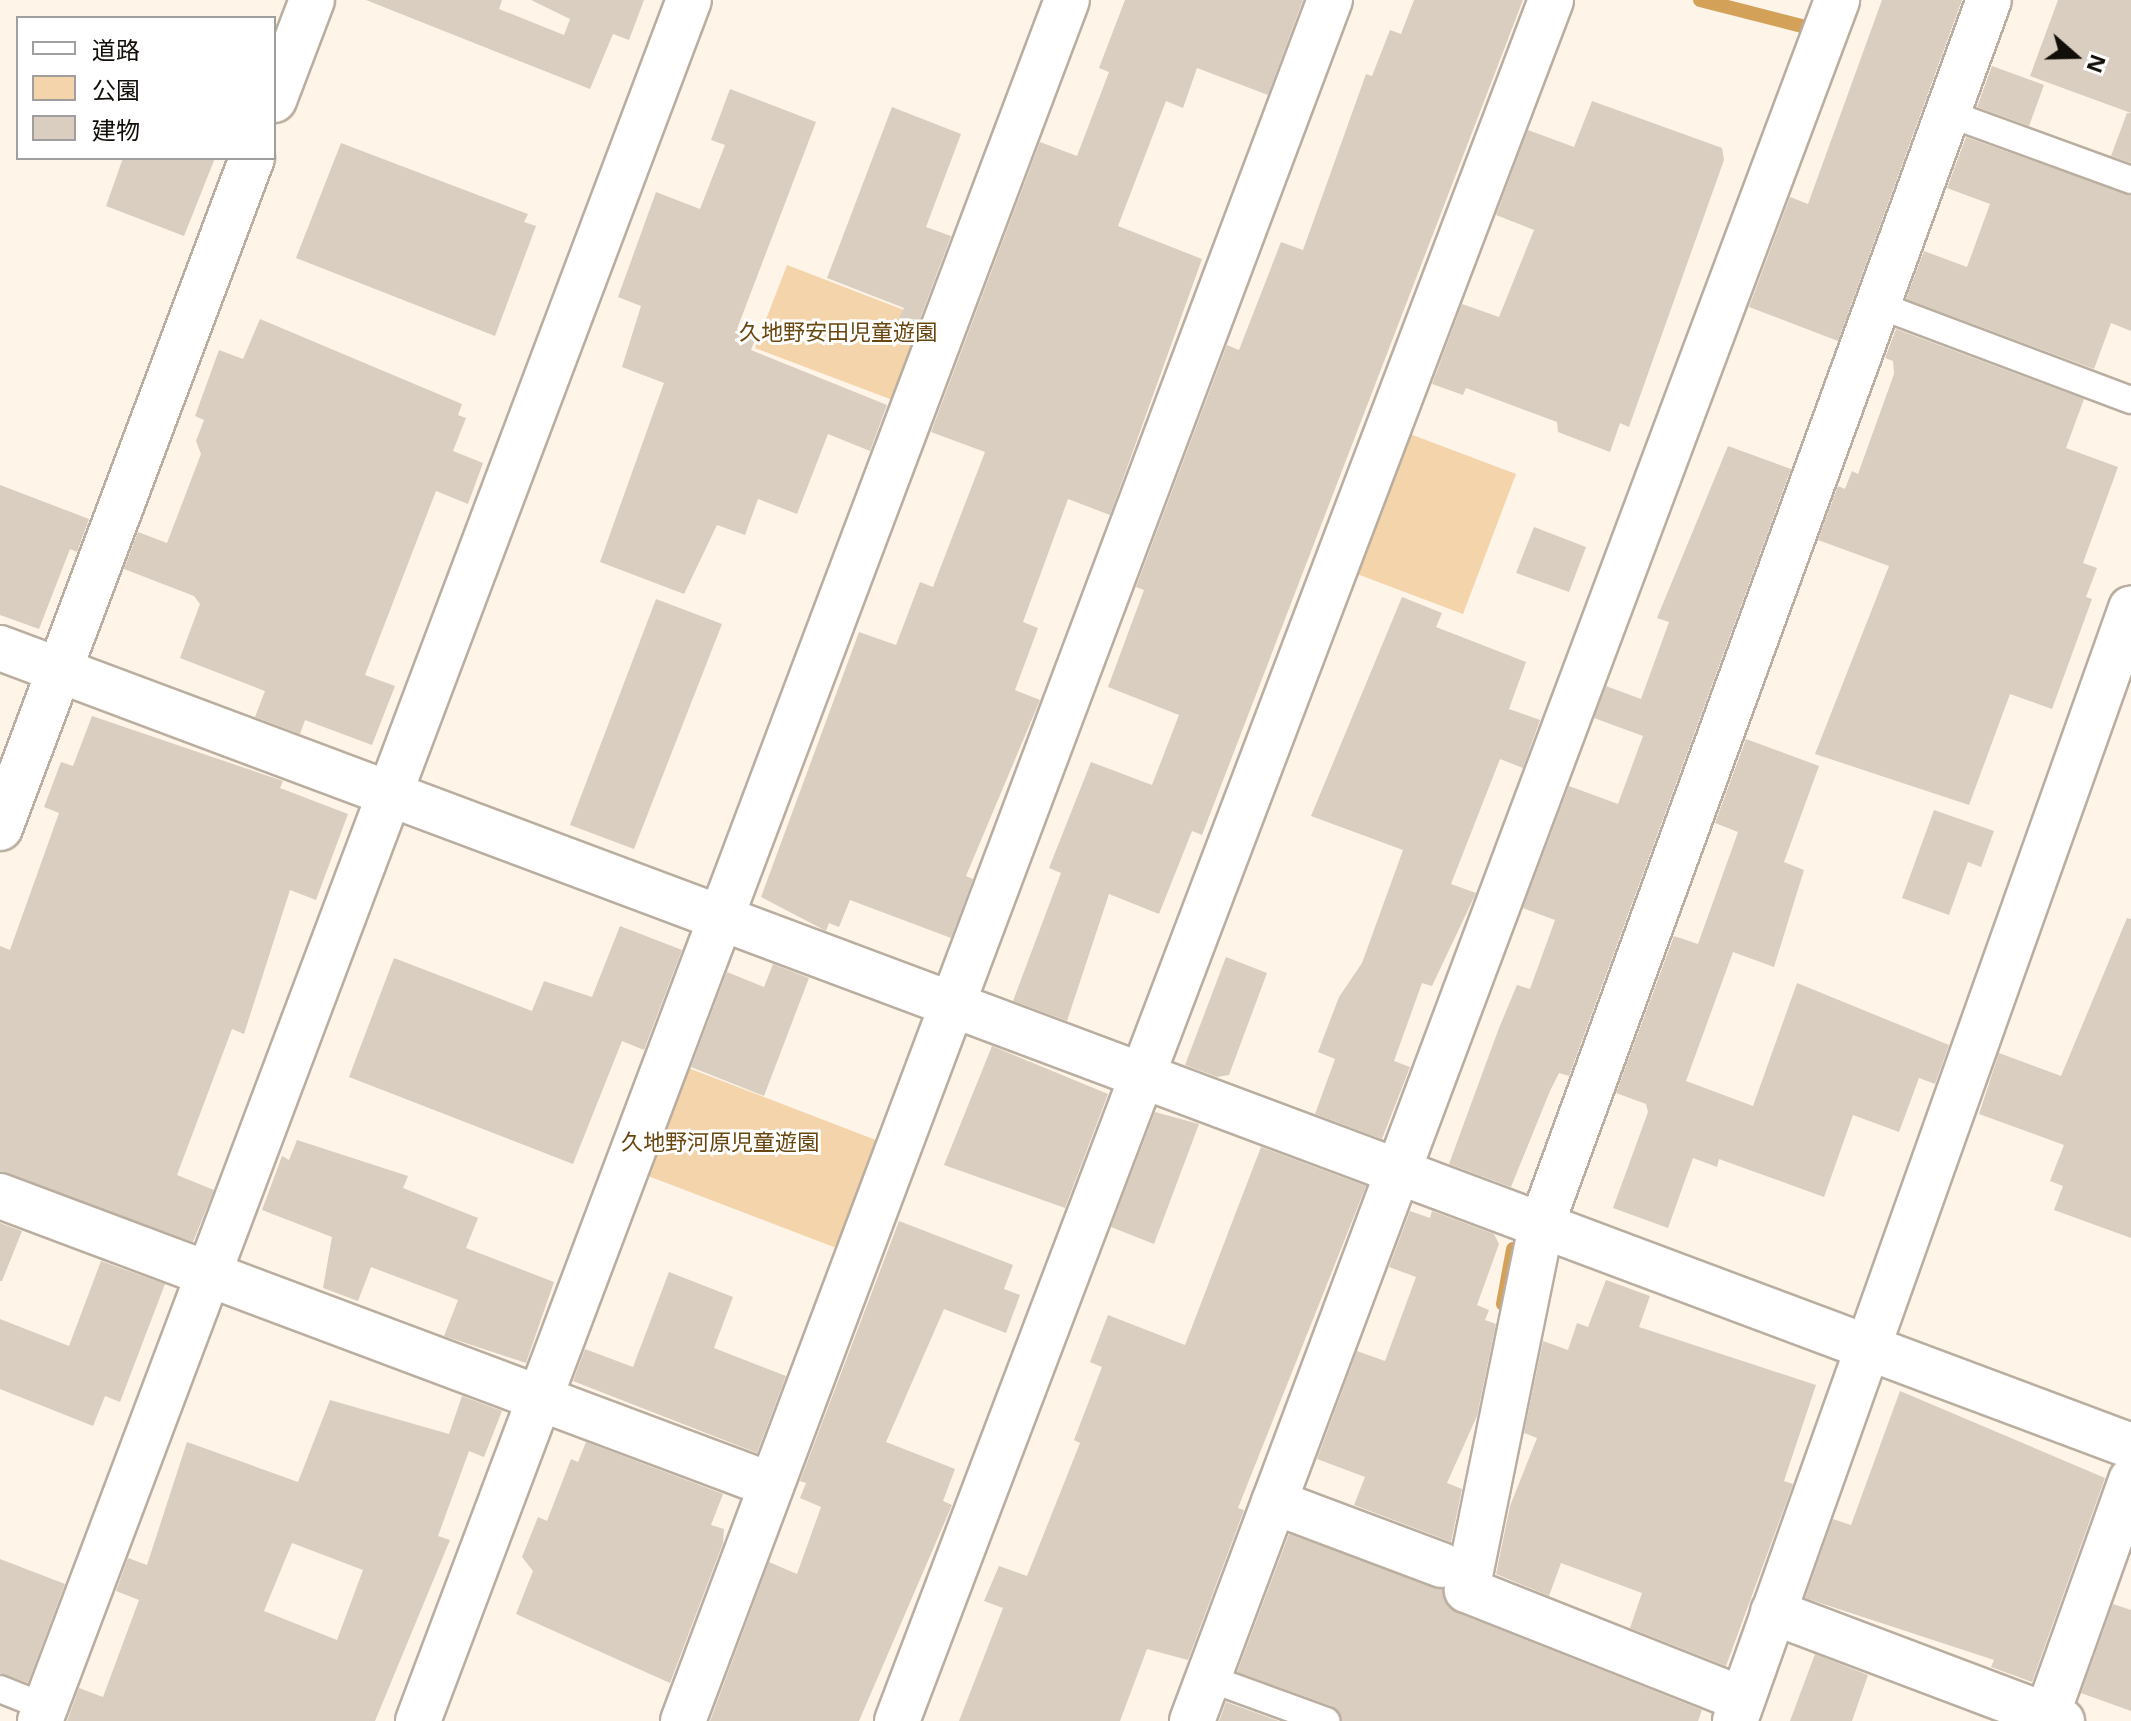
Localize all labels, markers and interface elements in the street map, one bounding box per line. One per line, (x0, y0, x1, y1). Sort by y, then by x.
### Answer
legend (16, 16, 276, 160)
north arrow (2035, 16, 2115, 96)
text: 道路 (92, 33, 140, 66)
text: N (2080, 51, 2115, 78)
text: 公園 (92, 73, 140, 106)
text: 建物 (92, 113, 140, 146)
park label: 久地野安田児童遊園 (739, 319, 937, 345)
park label: 久地野河原児童遊園 (621, 1129, 819, 1155)

